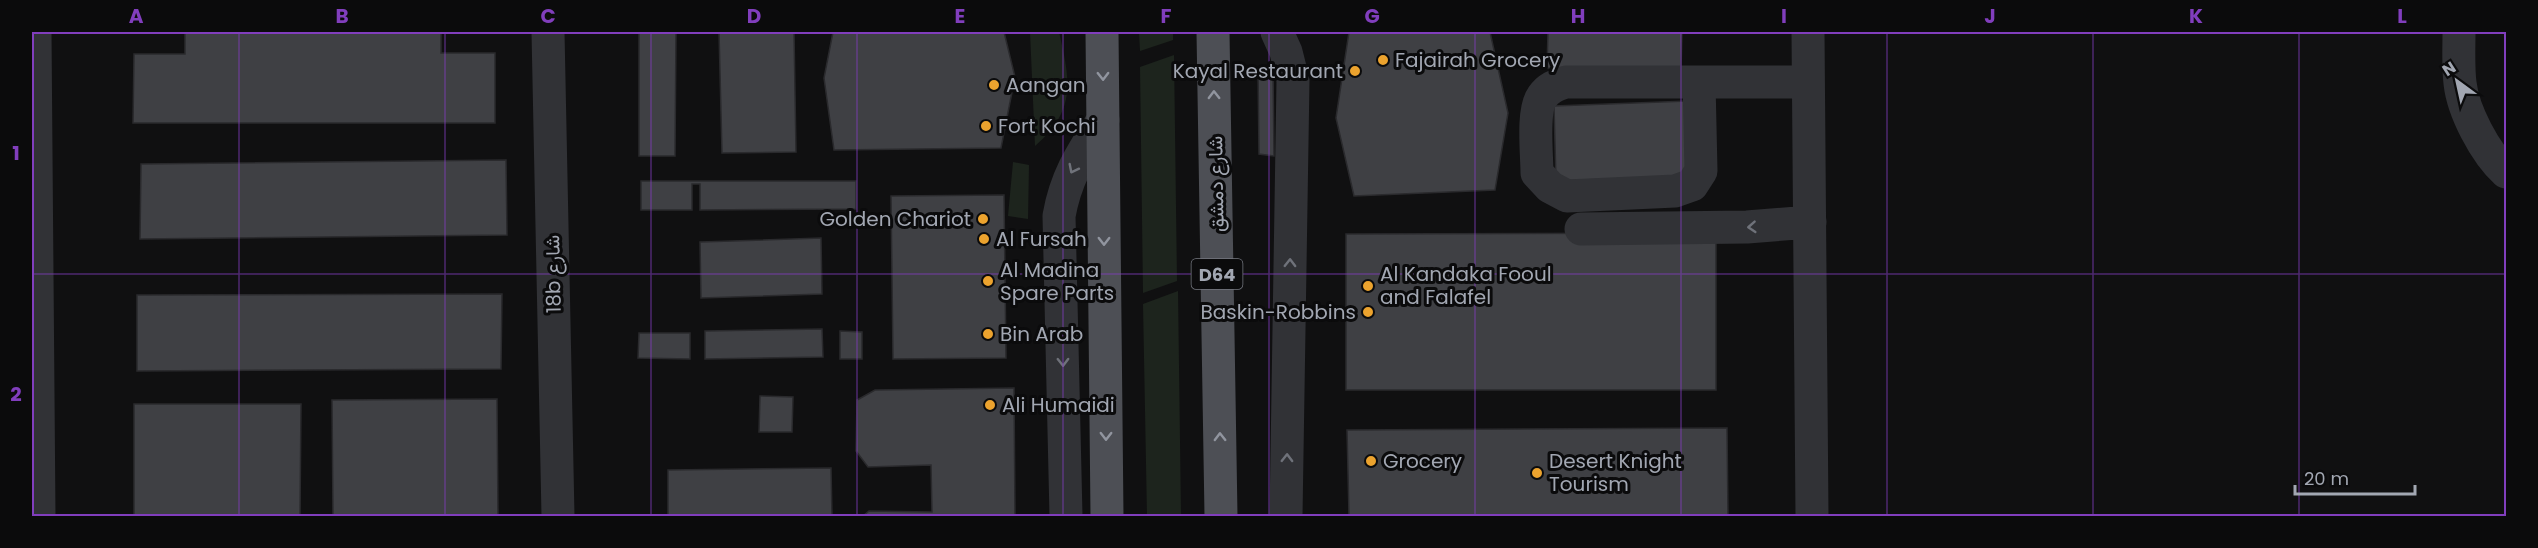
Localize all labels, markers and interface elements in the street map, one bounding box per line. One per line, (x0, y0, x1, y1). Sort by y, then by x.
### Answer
text: A (129, 2, 144, 30)
text: B (335, 2, 349, 30)
text: C (540, 2, 556, 30)
text: D (747, 2, 761, 30)
text: E (955, 2, 965, 30)
text: F (1161, 2, 1172, 30)
text: G (1364, 2, 1380, 30)
text: H (1571, 2, 1585, 30)
text: I (1781, 2, 1787, 30)
text: J (1984, 2, 1996, 30)
text: K (2189, 2, 2203, 30)
text: L (2397, 2, 2407, 30)
place label: Fajairah Grocery (1395, 46, 1560, 74)
north arrow (2427, 51, 2487, 111)
marker: Fajairah Grocery (1376, 53, 1390, 67)
text: N (2438, 56, 2460, 82)
place label: Kayal Restaurant (1173, 57, 1343, 85)
marker: Kayal Restaurant (1348, 64, 1362, 78)
place label: Aangan (1006, 71, 1086, 99)
one-way arrow (1097, 71, 1109, 80)
marker: Aangan (987, 78, 1001, 92)
one-way arrow (1208, 91, 1221, 100)
place label: Fort Kochi (998, 112, 1096, 140)
marker: Fort Kochi (979, 119, 993, 133)
street label: شارع دمشق (1201, 136, 1231, 232)
text: 1 (12, 139, 20, 167)
one-way arrow (1068, 163, 1080, 174)
place label: Golden Chariot (819, 205, 971, 233)
marker: Golden Chariot (976, 212, 990, 226)
one-way arrow (1747, 220, 1756, 233)
place label: Al Fursah (996, 225, 1087, 253)
marker: Al Fursah (977, 232, 991, 246)
street label: 18b شارع (538, 235, 568, 313)
one-way arrow (1098, 237, 1110, 246)
place label: Al Madina Spare Parts (1000, 256, 1114, 307)
road number: D64 (1192, 259, 1242, 289)
one-way arrow (1284, 259, 1296, 268)
place label: Al Kandaka Fooul and Falafel (1380, 260, 1552, 311)
marker: Al Madina Spare Parts (981, 274, 995, 288)
marker: Al Kandaka Fooul and Falafel (1361, 279, 1375, 293)
place label: Baskin-Robbins (1201, 298, 1356, 326)
marker: Baskin-Robbins (1361, 305, 1375, 319)
place label: Bin Arab (1000, 320, 1083, 348)
marker: Bin Arab (981, 327, 995, 341)
one-way arrow (1056, 357, 1069, 366)
text: 2 (10, 380, 22, 408)
place label: Ali Humaidi (1002, 391, 1115, 419)
marker: Ali Humaidi (983, 398, 997, 412)
one-way arrow (1100, 432, 1112, 441)
one-way arrow (1214, 433, 1226, 442)
place label: Grocery (1383, 447, 1462, 475)
place label: Desert Knight Tourism (1549, 447, 1682, 498)
one-way arrow (1281, 454, 1293, 463)
marker: Grocery (1364, 454, 1378, 468)
scale bar (2295, 458, 2415, 496)
marker: Desert Knight Tourism (1530, 466, 1544, 480)
text: 20 m (2304, 466, 2349, 491)

